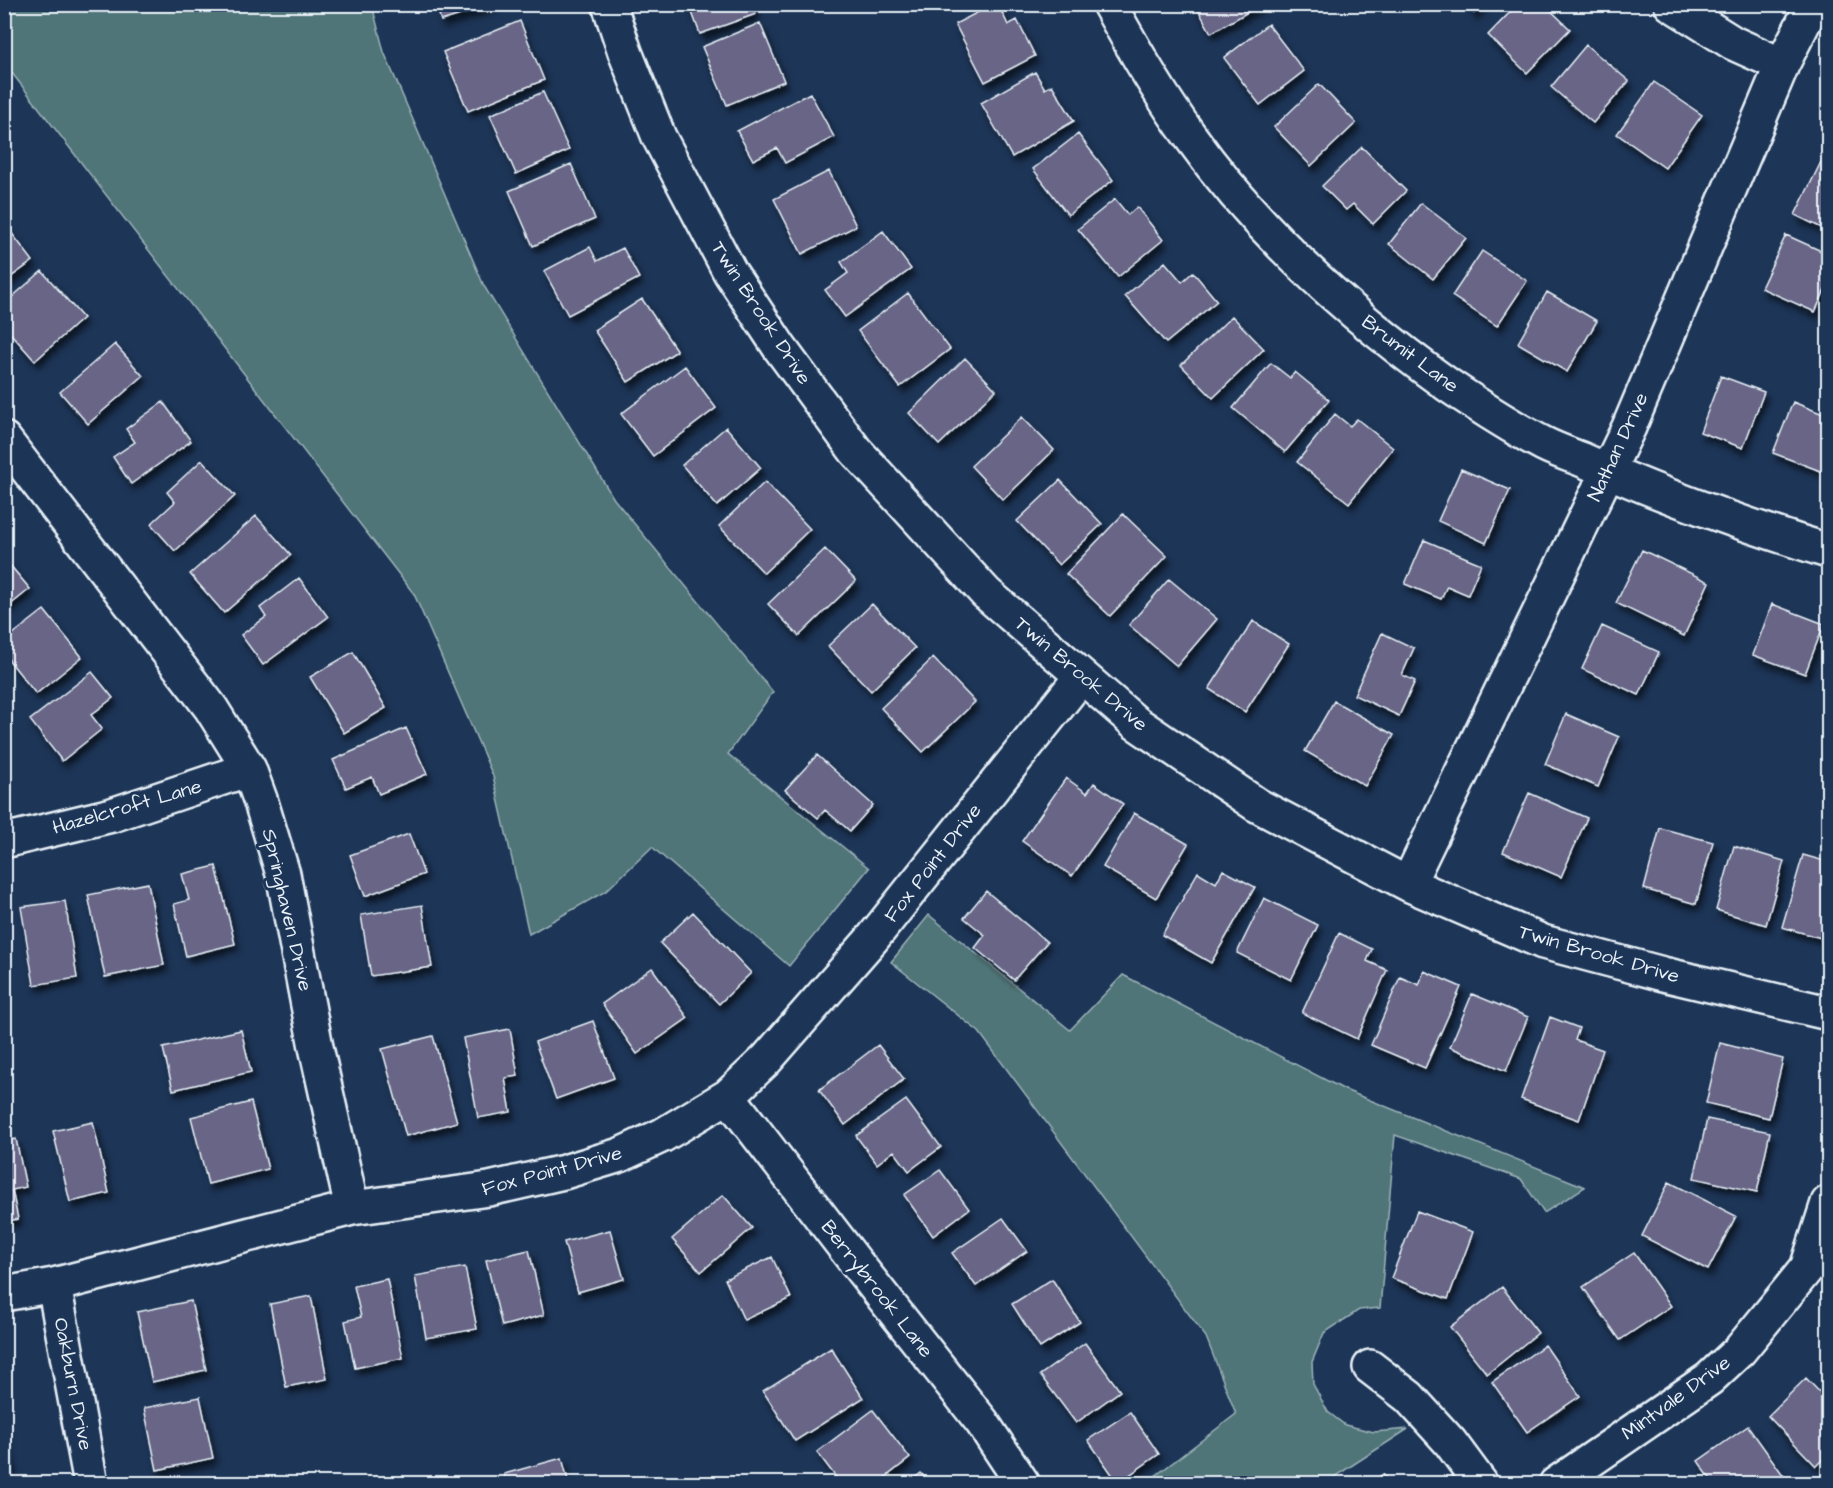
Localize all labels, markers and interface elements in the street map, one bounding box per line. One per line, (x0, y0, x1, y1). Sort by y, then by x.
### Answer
street label: Twin Brook Drive (704, 236, 818, 390)
street label: Brumit Lane (1356, 308, 1464, 400)
street label: Nathan Drive (1581, 388, 1656, 506)
street label: Twin Brook Drive (1008, 610, 1154, 738)
street label: Hazelcroft Lane (49, 772, 205, 842)
street label: Fox Point Drive (878, 798, 988, 928)
street label: Springhaven Drive (254, 826, 319, 994)
street label: Twin Brook Drive (1515, 918, 1683, 990)
street label: Fox Point Drive (479, 1139, 625, 1203)
street label: Berrybrook Lane (813, 1214, 940, 1365)
street label: Oakburn Drive (46, 1315, 100, 1453)
street label: Mintvale Drive (1616, 1349, 1736, 1447)

